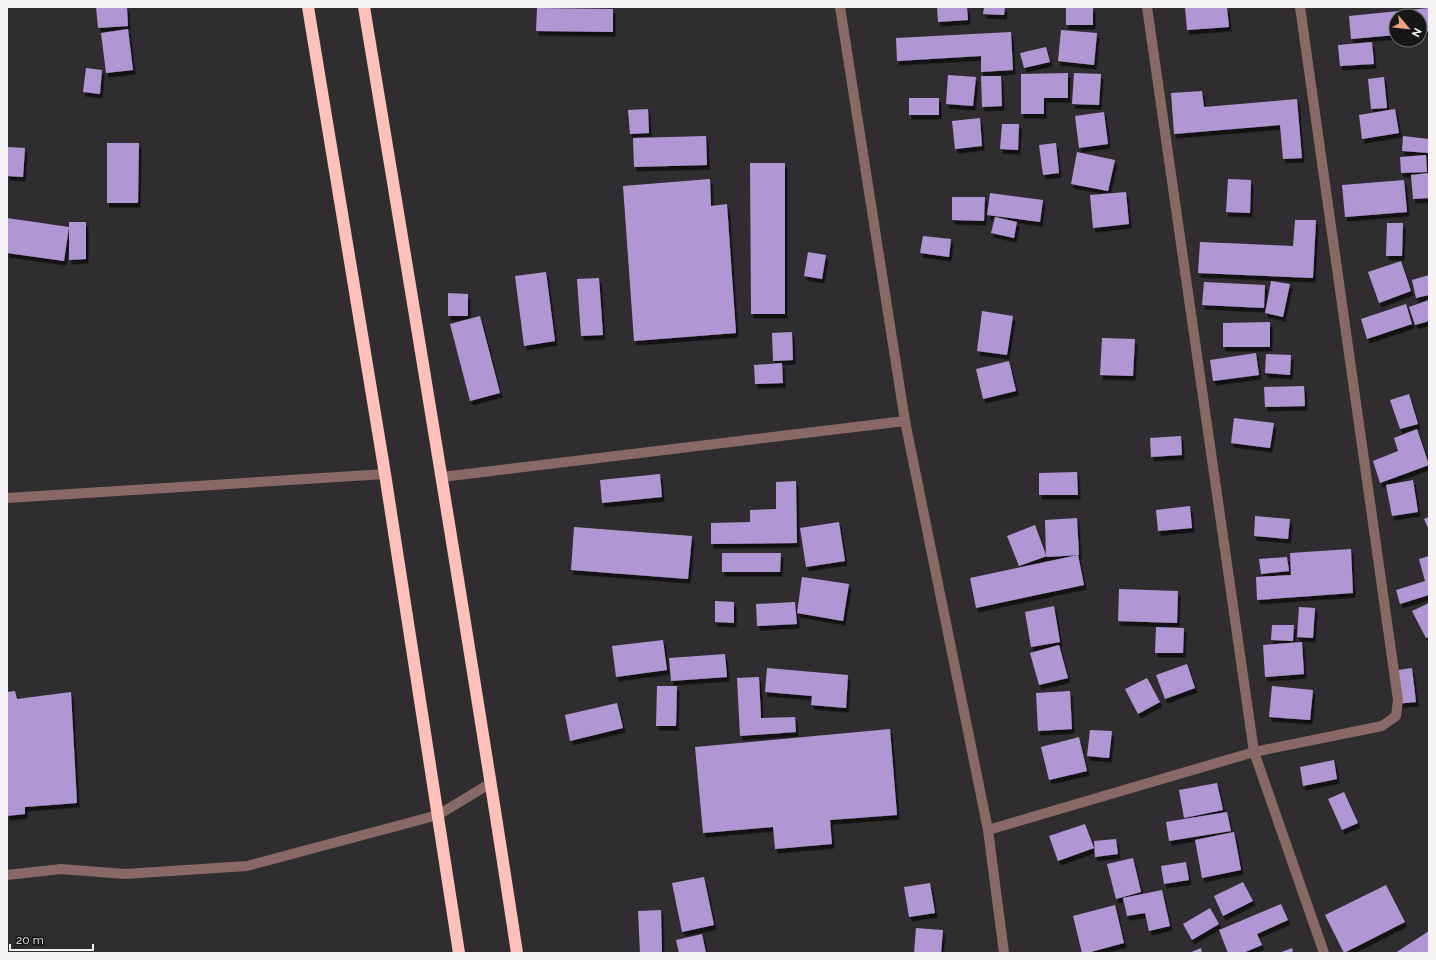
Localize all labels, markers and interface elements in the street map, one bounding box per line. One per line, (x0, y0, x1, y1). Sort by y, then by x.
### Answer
north arrow (1388, 8, 1428, 48)
text: N (1409, 26, 1424, 39)
scale bar (10, 926, 93, 952)
text: 20 m (16, 933, 44, 947)

